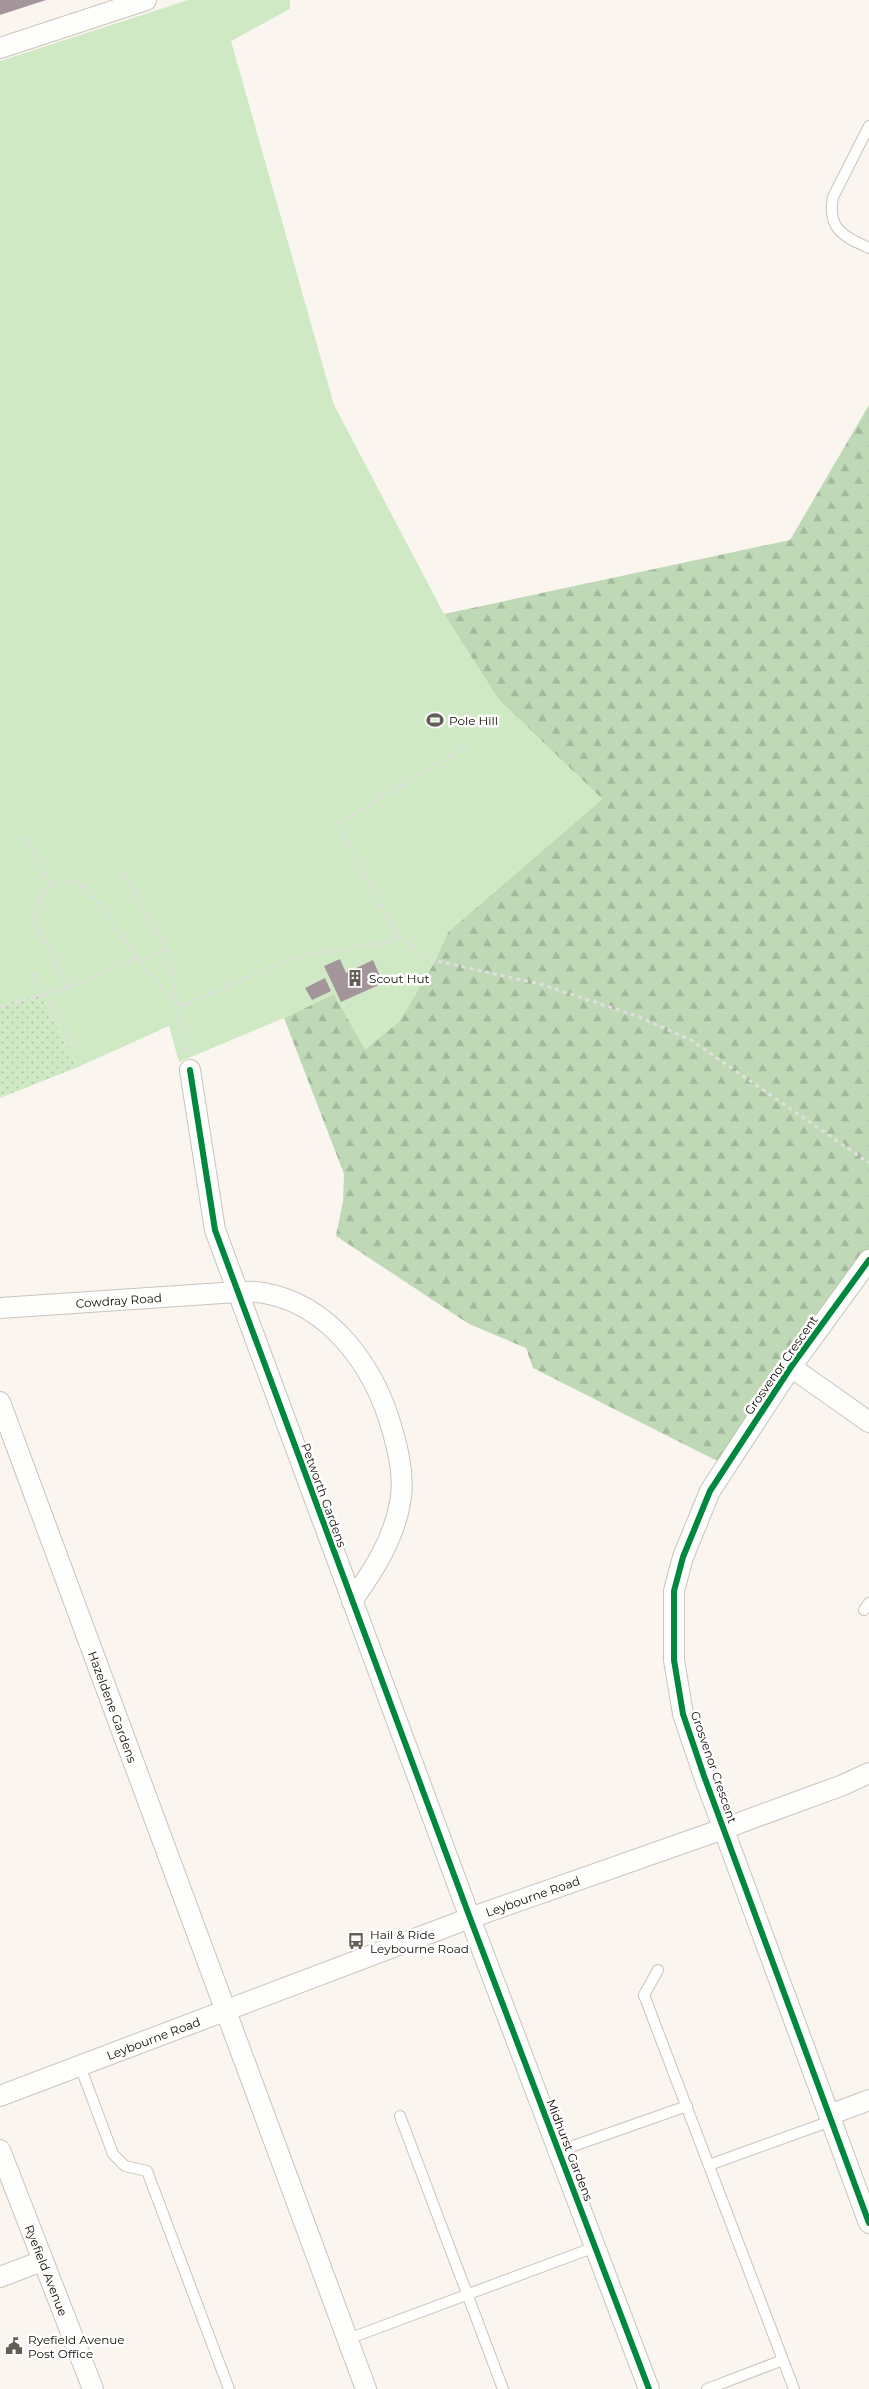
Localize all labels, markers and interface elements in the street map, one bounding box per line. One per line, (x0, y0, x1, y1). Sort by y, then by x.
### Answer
sports icon: Pole Hill (425, 710, 445, 730)
place label: Pole Hill (449, 713, 498, 728)
building icon: Scout Hut (345, 968, 365, 988)
place label: Scout Hut (369, 971, 429, 986)
street label: Cowdray Road (75, 1290, 162, 1310)
street label: Grosvenor Crescent (741, 1312, 821, 1417)
street label: Petworth Gardens (298, 1441, 350, 1549)
street label: Hazeldene Gardens (86, 1649, 141, 1765)
street label: Grosvenor Crescent (688, 1709, 740, 1825)
street label: Leybourne Road (483, 1872, 582, 1919)
place label: Hail & Ride Leybourne Road (370, 1927, 469, 1956)
bus stop icon: Hail & Ride Leybourne Road (346, 1931, 366, 1951)
street label: Leybourne Road (104, 2013, 202, 2062)
street label: Midhurst Gardens (544, 2097, 596, 2203)
street label: Ryefield Avenue (22, 2222, 71, 2318)
place label: Ryefield Avenue Post Office (28, 2332, 125, 2361)
public building icon: Ryefield Avenue Post Office (4, 2336, 24, 2356)

